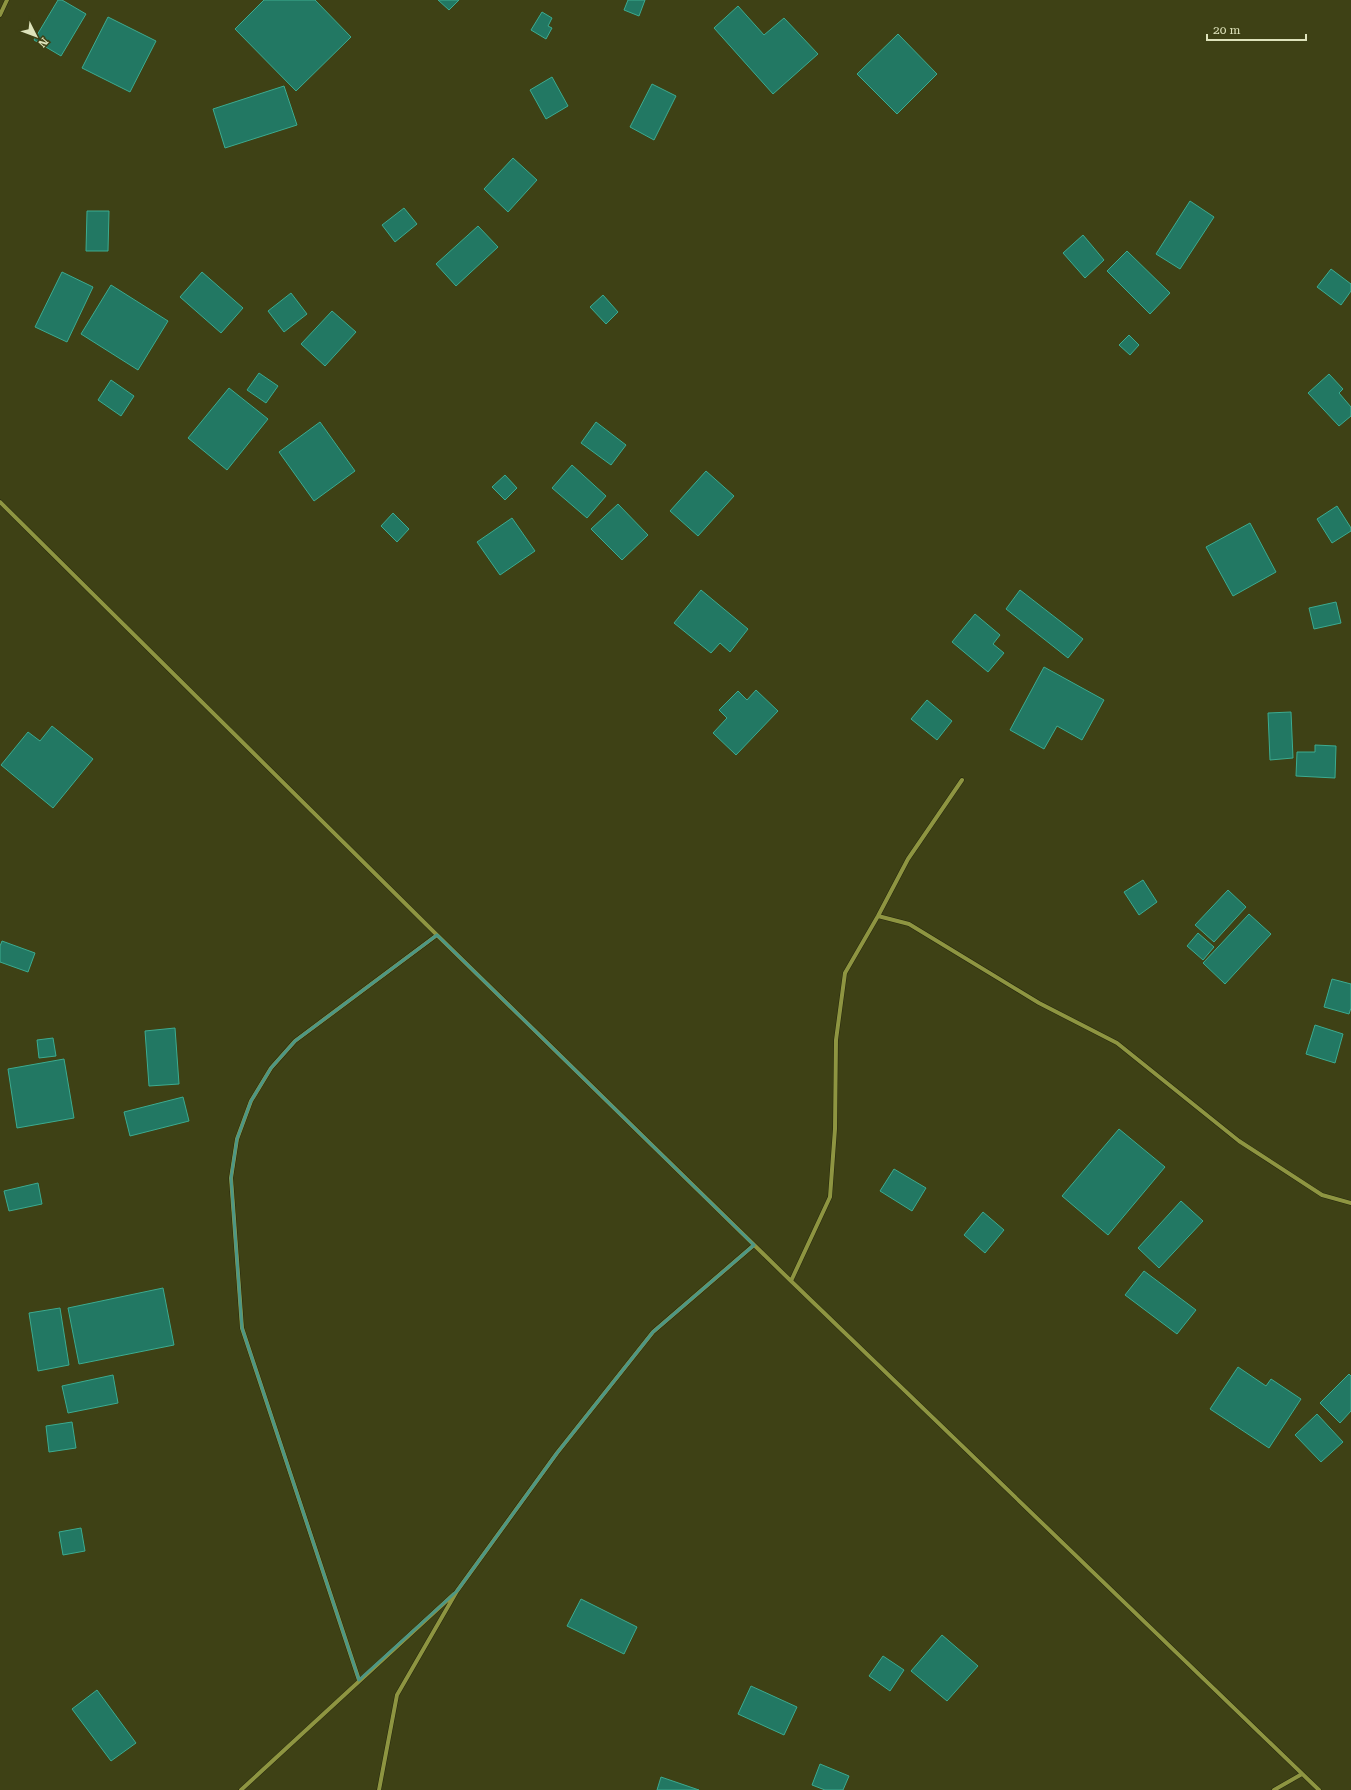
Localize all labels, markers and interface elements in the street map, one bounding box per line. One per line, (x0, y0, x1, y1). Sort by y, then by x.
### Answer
north arrow (16, 16, 56, 56)
scale bar (1207, 16, 1306, 42)
text: 20 m (1213, 23, 1240, 37)
text: N (35, 35, 51, 50)

